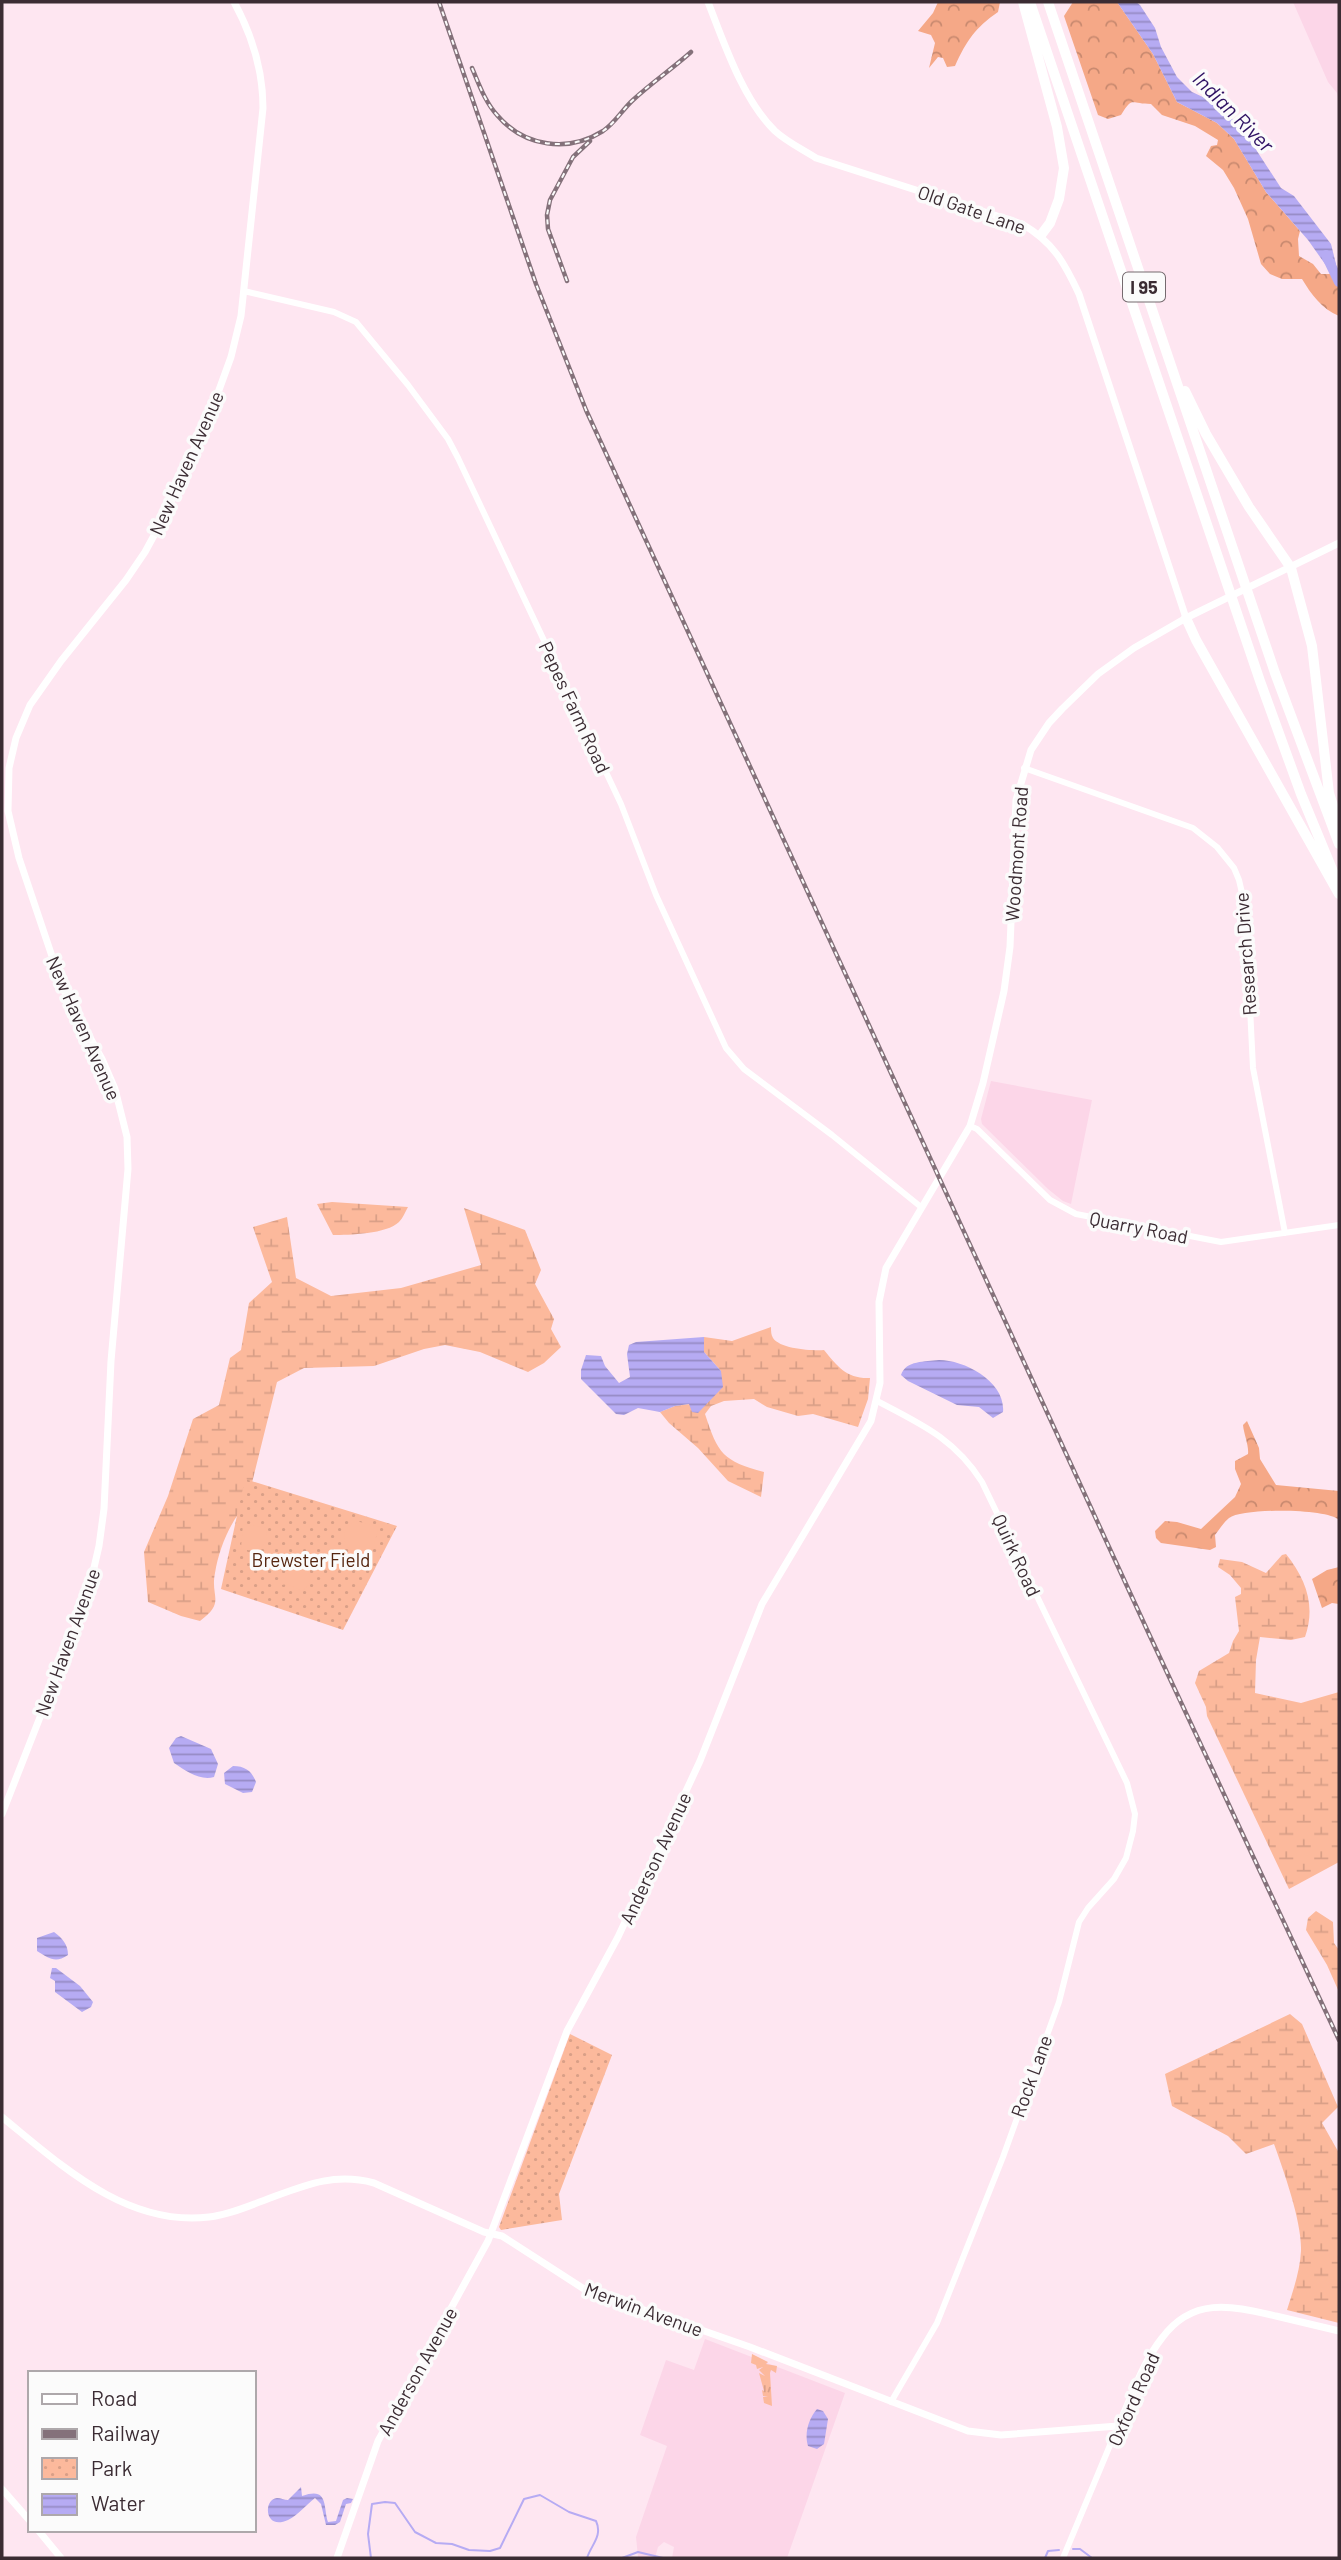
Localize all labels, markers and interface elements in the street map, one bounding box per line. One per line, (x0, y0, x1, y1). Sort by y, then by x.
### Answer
water label: Indian River (1188, 65, 1280, 157)
street label: Old Gate Lane (915, 180, 1029, 238)
road number: I 95 (1123, 272, 1165, 302)
street label: New Haven Avenue (144, 387, 228, 539)
street label: Pepes Farm Road (534, 638, 616, 776)
street label: Woodmont Road (1000, 785, 1032, 923)
street label: Research Drive (1229, 892, 1261, 1016)
street label: New Haven Avenue (42, 952, 126, 1104)
street label: Quarry Road (1088, 1206, 1190, 1248)
street label: Quirk Road (988, 1510, 1046, 1600)
park label: Brewster Field (252, 1548, 370, 1571)
street label: New Haven Avenue (30, 1565, 104, 1719)
street label: Anderson Avenue (614, 1788, 696, 1928)
street label: Rock Lane (1006, 2032, 1056, 2120)
street label: Merwin Avenue (582, 2277, 706, 2341)
street label: Anderson Avenue (372, 2303, 462, 2439)
street label: Oxford Road (1102, 2349, 1164, 2449)
legend (28, 2371, 256, 2532)
text: Road (91, 2385, 137, 2410)
text: Railway (91, 2420, 160, 2445)
text: Park (91, 2455, 132, 2480)
text: Water (91, 2490, 146, 2515)

